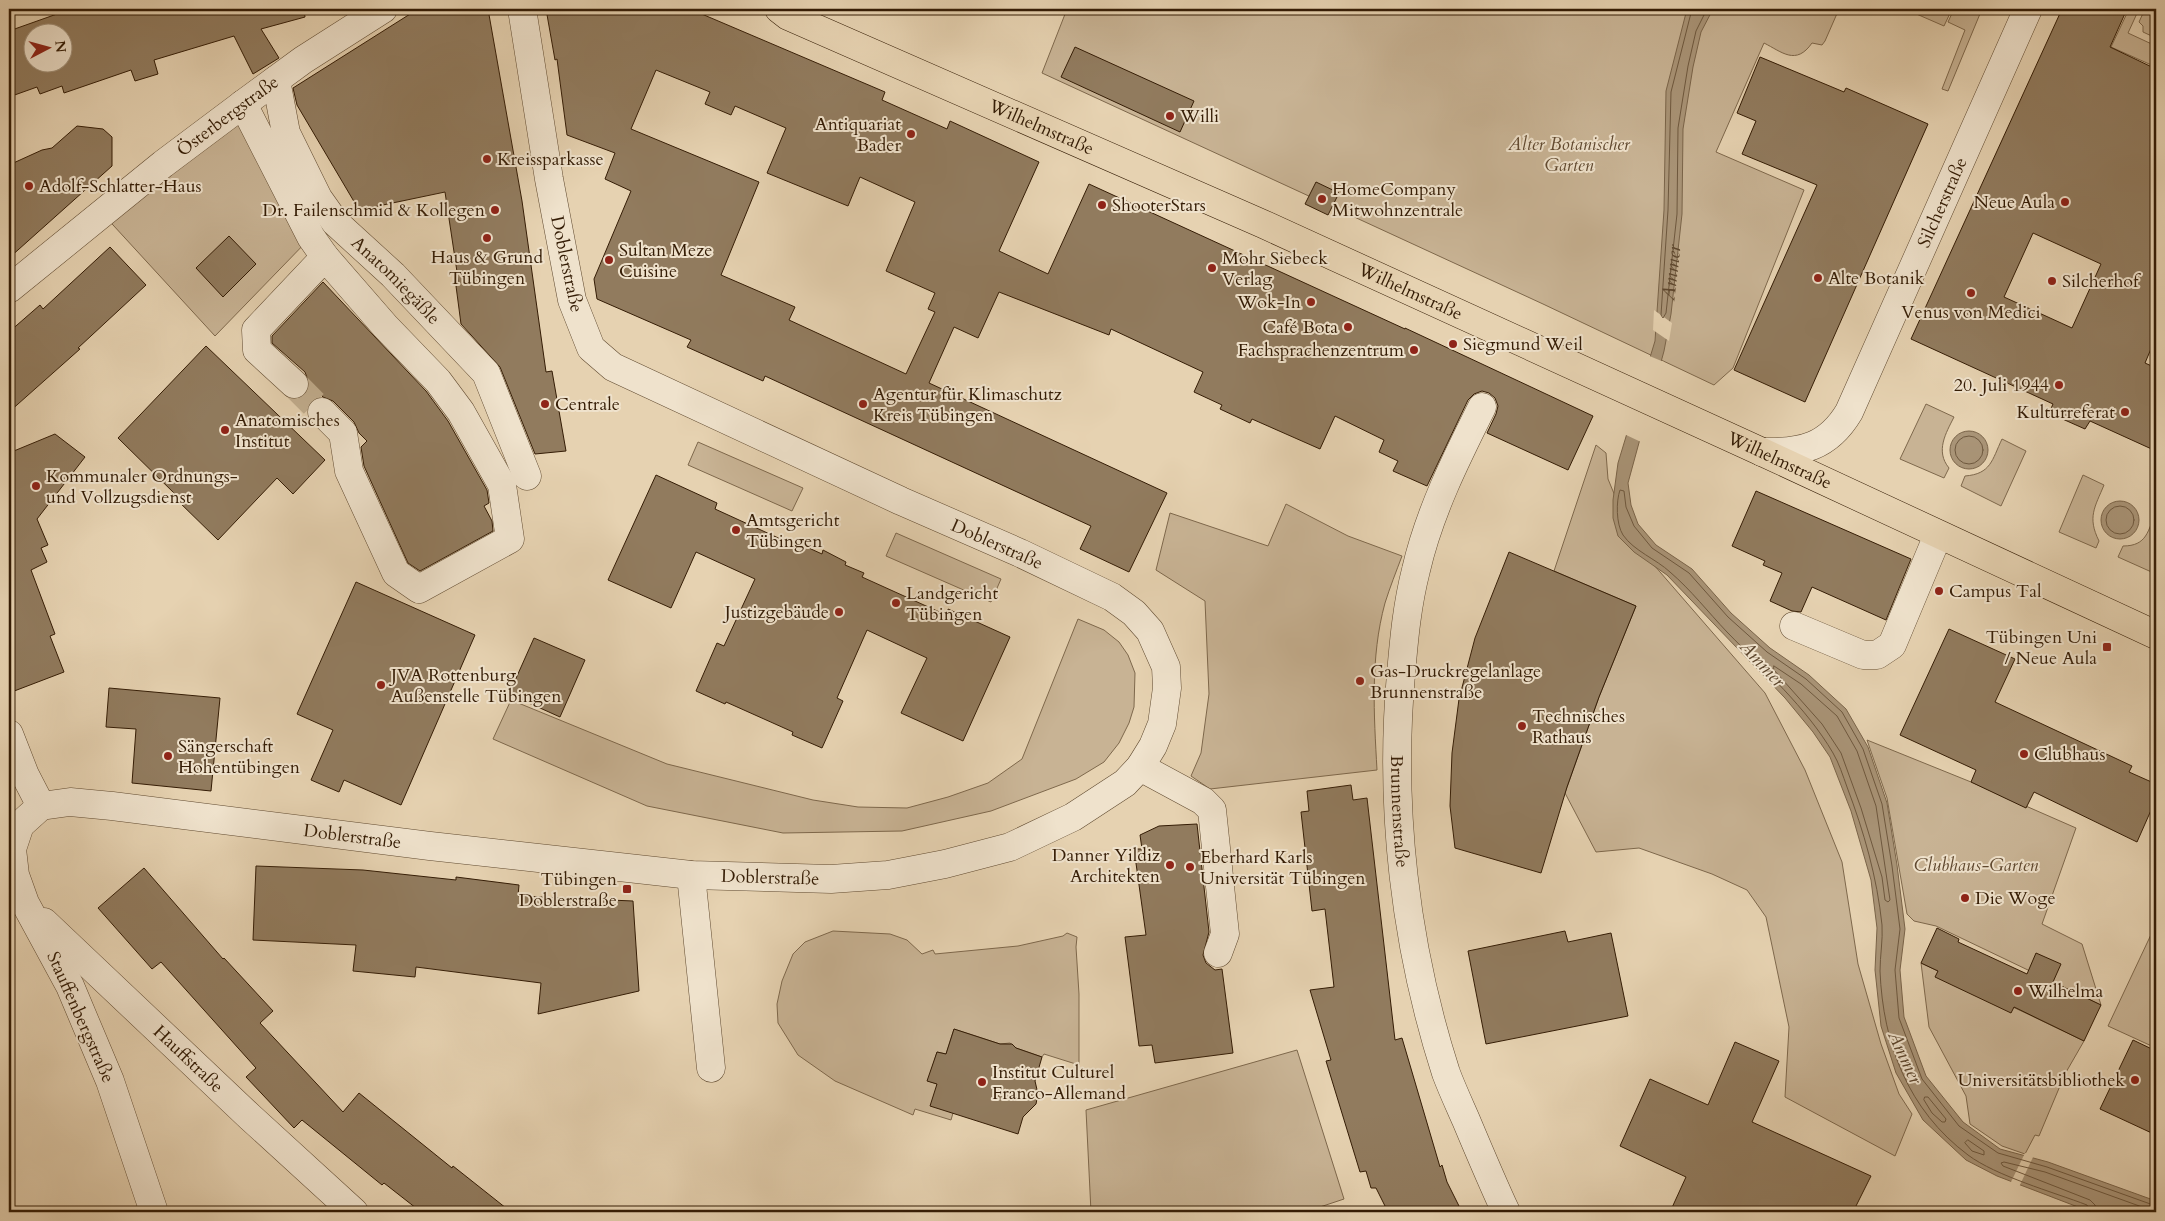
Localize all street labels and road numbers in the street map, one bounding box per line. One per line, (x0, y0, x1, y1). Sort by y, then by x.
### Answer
street label: Österbergstraße (172, 70, 284, 162)
street label: Wilhelmstraße (984, 93, 1098, 161)
street label: Silcherstraße (1912, 153, 1974, 252)
street label: Doblerstraße (544, 213, 589, 315)
street label: Anatomiegäßle (345, 231, 446, 330)
street label: Wilhelmstraße (1353, 257, 1467, 327)
street label: Wilhelmstraße (1722, 425, 1836, 496)
street label: Doblerstraße (947, 513, 1047, 576)
street label: Brunnenstraße (1384, 755, 1415, 869)
street label: Doblerstraße (302, 818, 403, 855)
street label: Doblerstraße (721, 864, 820, 892)
street label: Stauffenbergstraße (40, 948, 121, 1087)
street label: Hauffstraße (147, 1020, 229, 1099)

